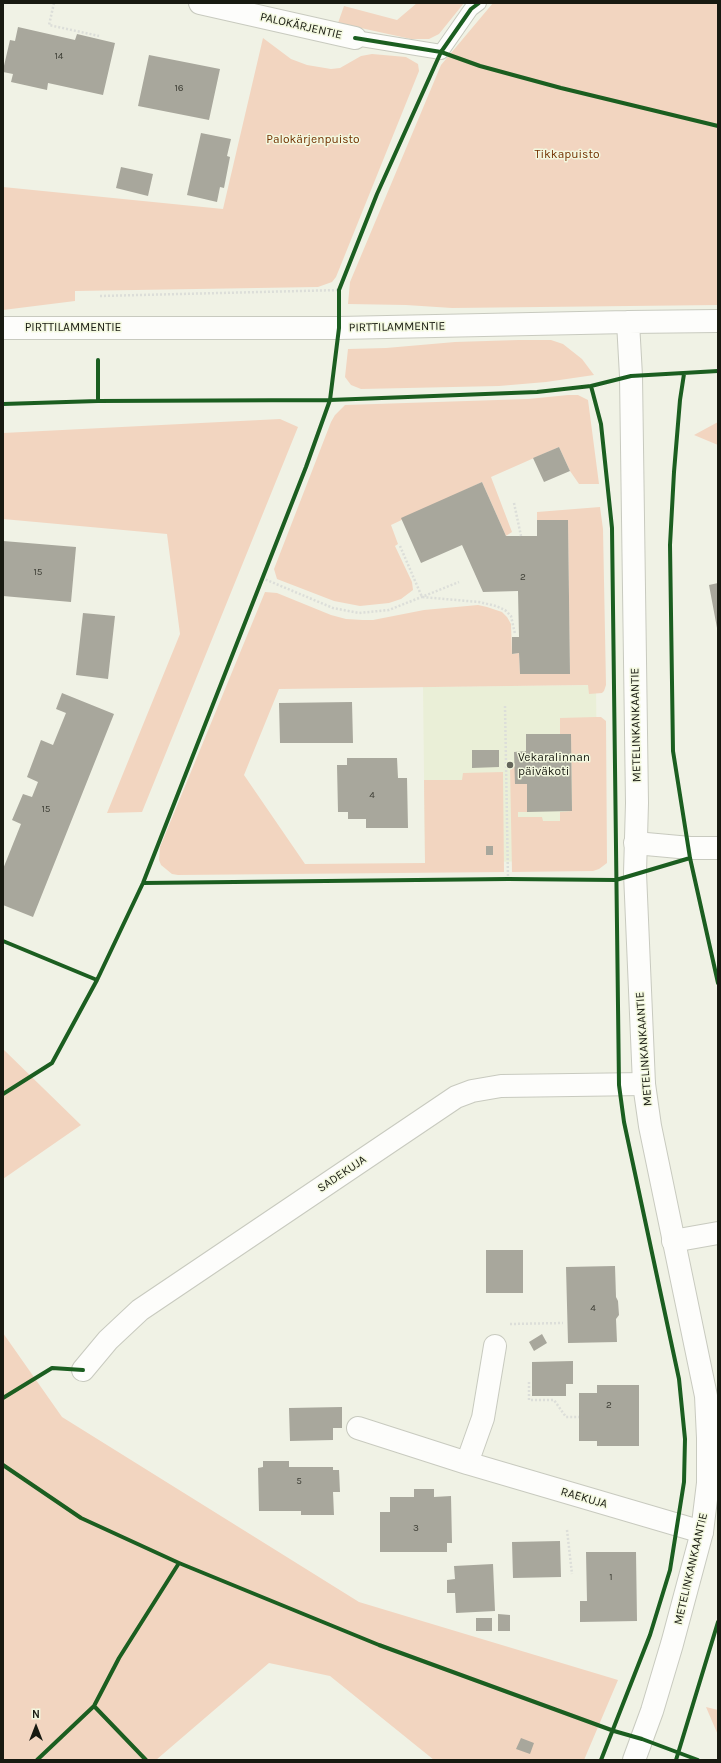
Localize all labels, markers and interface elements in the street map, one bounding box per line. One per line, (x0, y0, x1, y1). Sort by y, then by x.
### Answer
street label: PALOKÄRJENTIE (259, 10, 343, 42)
house number: 14 (55, 50, 63, 62)
house number: 16 (174, 82, 184, 94)
park label: Palokärjenpuisto (266, 133, 360, 147)
park label: Tikkapuisto (535, 148, 599, 162)
street label: PIRTTILAMMENTIE (349, 319, 445, 335)
street label: PIRTTILAMMENTIE (25, 321, 121, 335)
house number: 15 (34, 566, 42, 578)
house number: 2 (520, 571, 526, 583)
street label: METELINKANKAANTIE (628, 668, 644, 782)
place label: Vekaralinnan päiväkoti (518, 751, 590, 779)
marker: Vekaralinnan päiväkoti (505, 760, 515, 770)
house number: 4 (369, 789, 375, 801)
house number: 15 (42, 803, 50, 815)
street label: METELINKANKAANTIE (633, 991, 655, 1107)
street label: SADEKUJA (315, 1152, 369, 1196)
house number: 4 (590, 1302, 596, 1314)
house number: 2 (606, 1399, 612, 1411)
house number: 5 (296, 1475, 302, 1487)
street label: RAEKUJA (559, 1484, 609, 1512)
street label: METELINKANKAANTIE (671, 1512, 711, 1626)
house number: 3 (413, 1522, 419, 1534)
house number: 1 (609, 1571, 613, 1583)
north arrow (16, 1707, 56, 1747)
text: N (32, 1708, 40, 1721)

